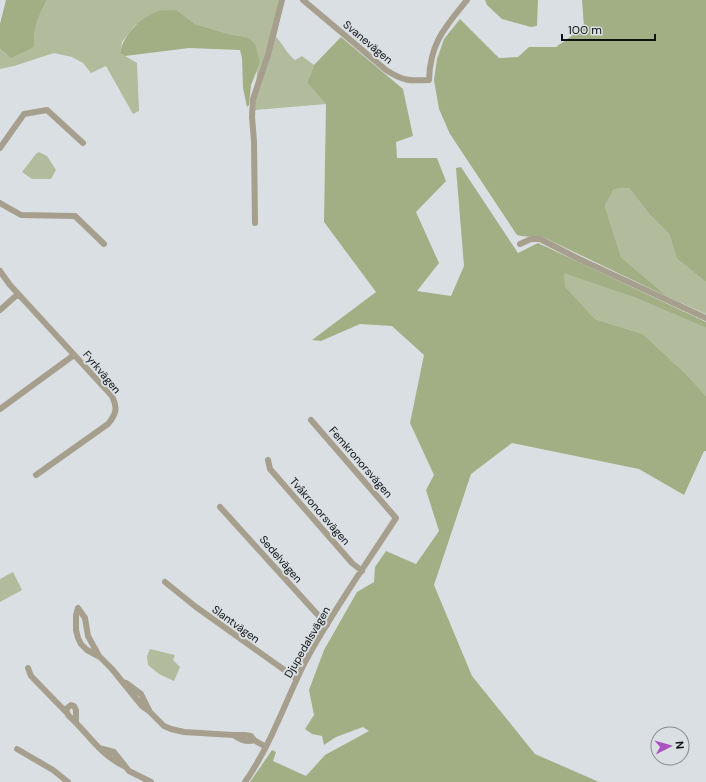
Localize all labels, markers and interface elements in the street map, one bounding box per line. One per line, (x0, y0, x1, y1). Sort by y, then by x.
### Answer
scale bar (562, 16, 655, 42)
street label: Svanevägen (340, 17, 396, 67)
text: 100 m (568, 22, 602, 38)
street label: Fyrkvägen (80, 348, 124, 396)
street label: Femkronorsvägen (326, 424, 396, 500)
street label: Tvåkronorsvägen (287, 474, 353, 548)
street label: Sedelvägen (257, 532, 305, 586)
street label: Slantvägen (209, 602, 263, 646)
street label: Djupedalsvägen (281, 604, 333, 680)
north arrow (650, 726, 690, 766)
text: N (673, 740, 687, 750)

